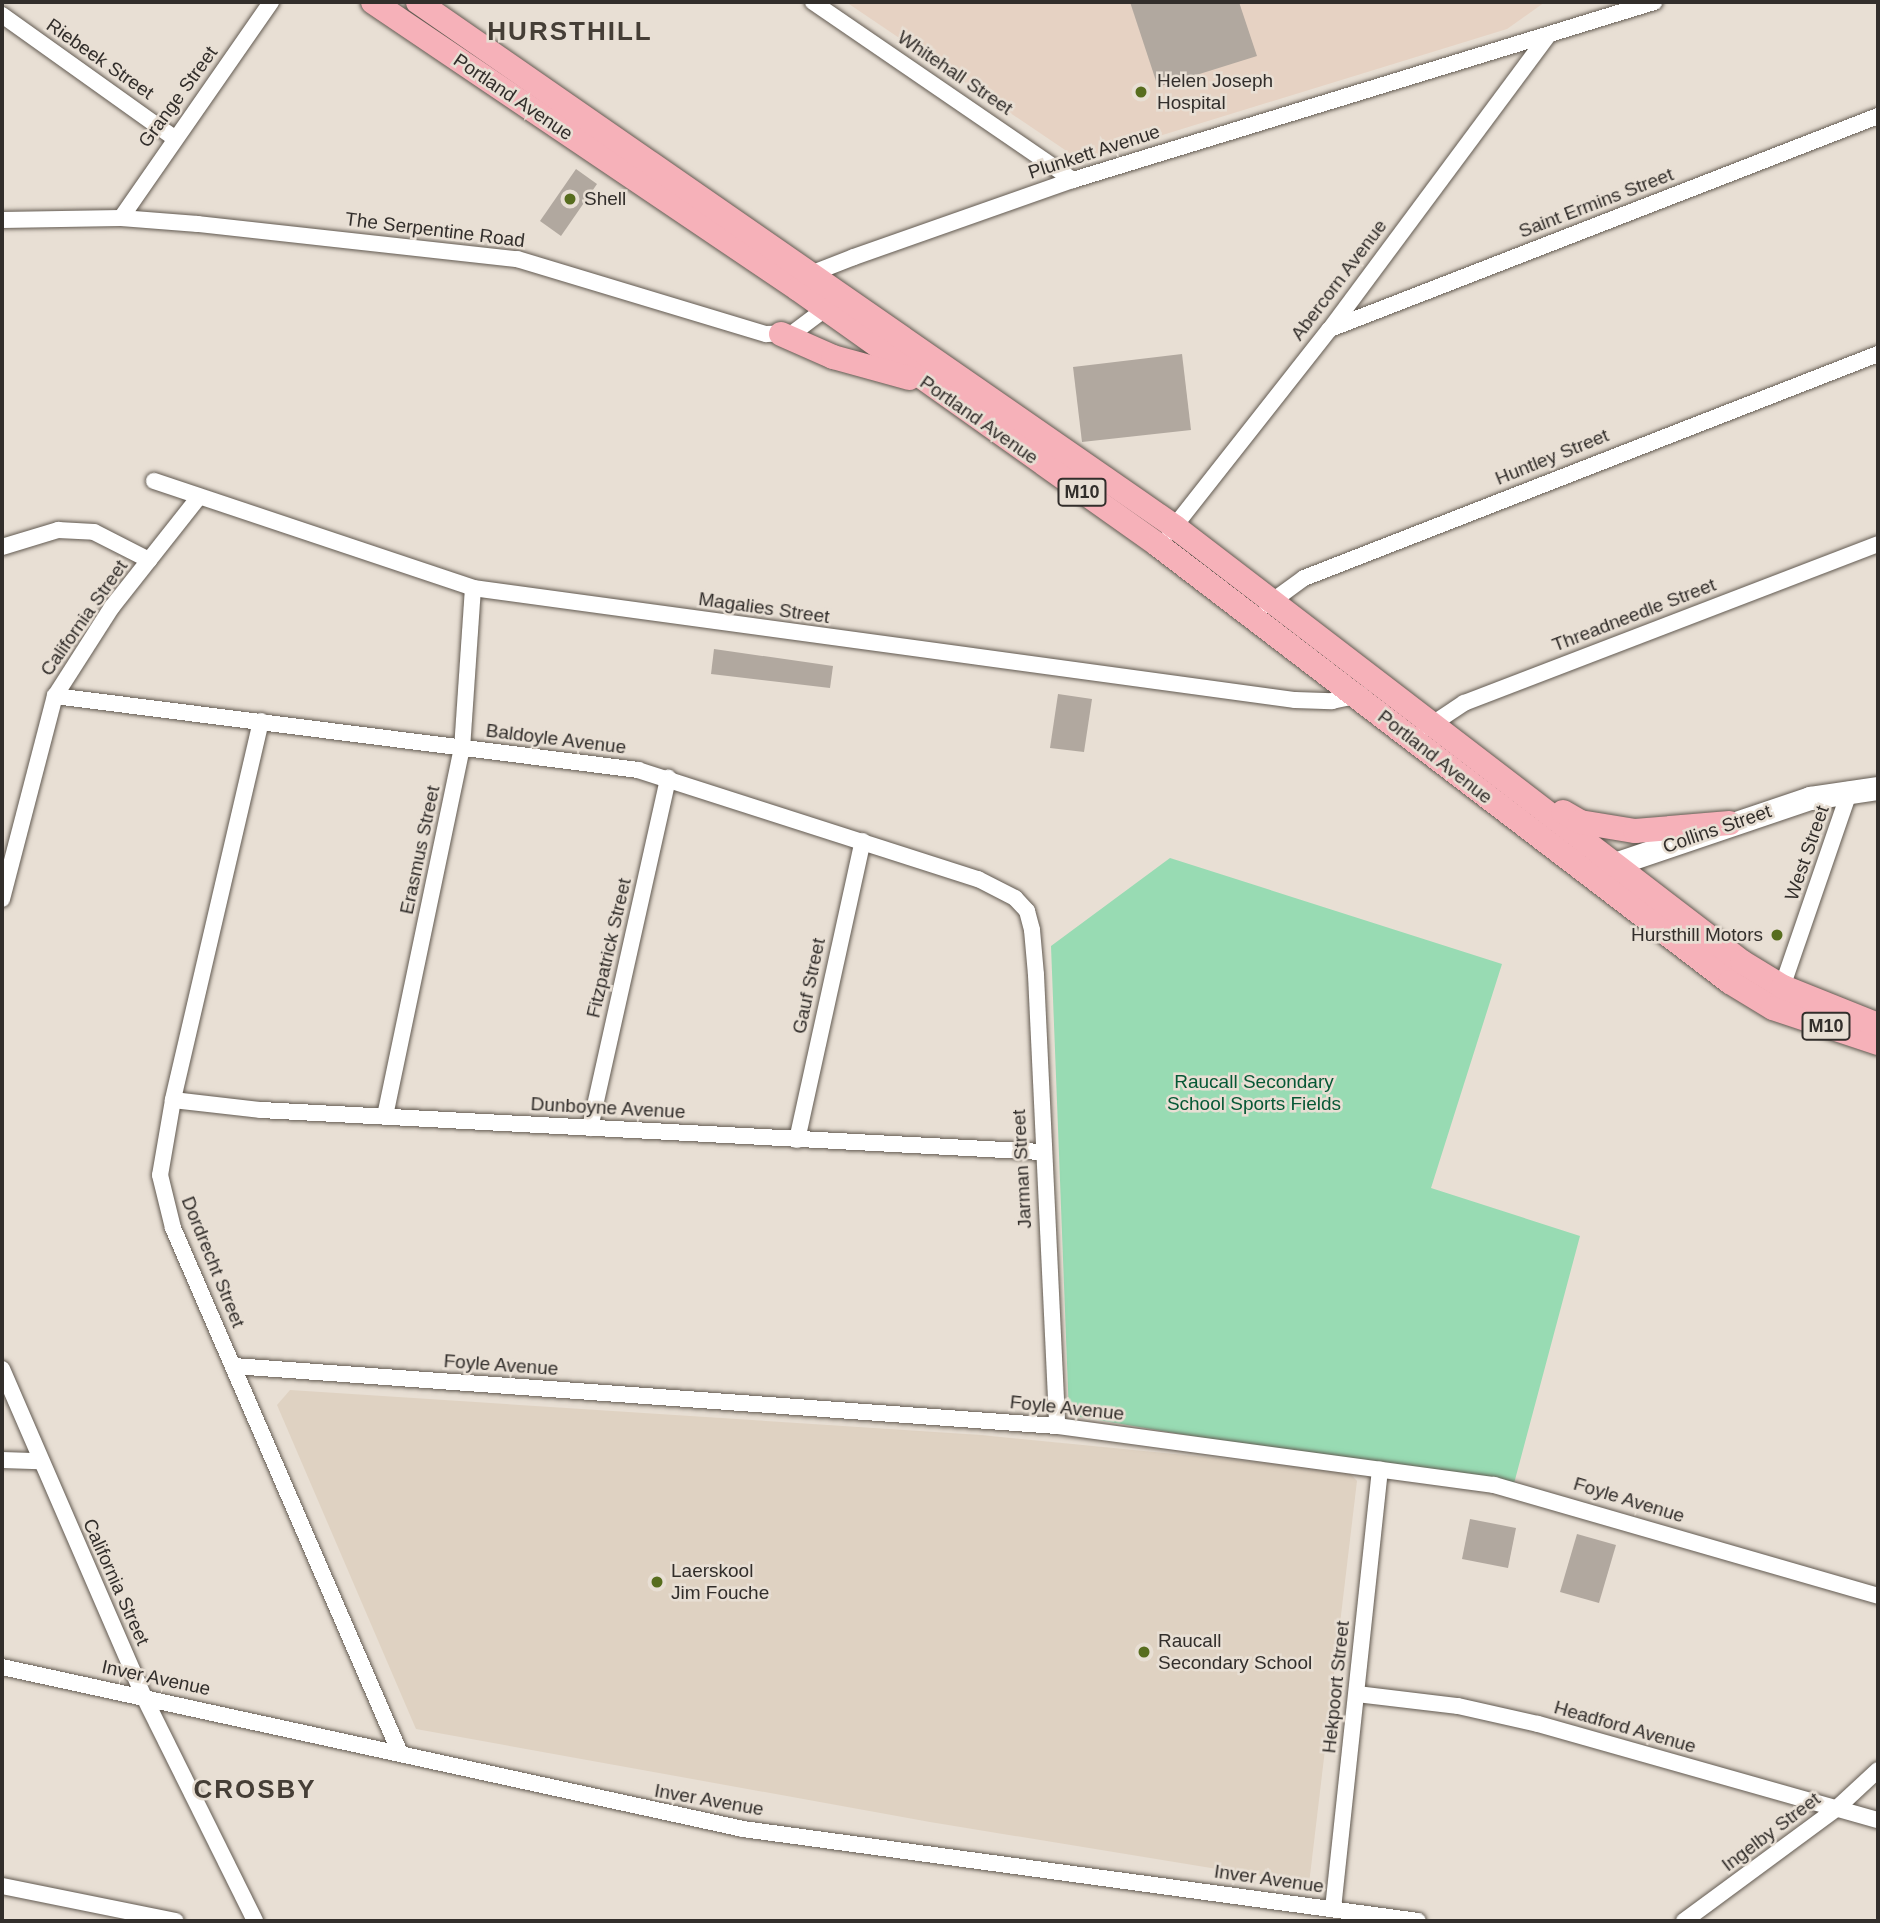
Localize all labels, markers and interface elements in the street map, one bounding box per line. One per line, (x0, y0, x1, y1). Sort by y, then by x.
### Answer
street label: Riebeek Street (42, 14, 158, 104)
district label: HURSTHILL (488, 16, 652, 48)
street label: Whitehall Street (893, 26, 1017, 120)
street label: Grange Street (134, 42, 222, 152)
street label: Portland Avenue (449, 48, 577, 146)
place label: Helen Joseph Hospital (1157, 70, 1273, 114)
marker: Helen Joseph Hospital (1131, 82, 1151, 102)
street label: Plunkett Avenue (1025, 120, 1163, 184)
street label: Saint Ermins Street (1516, 163, 1676, 243)
place label: Shell (584, 188, 626, 210)
marker: Shell (562, 191, 578, 207)
street label: The Serpentine Road (344, 208, 526, 252)
street label: Abercorn Avenue (1286, 215, 1392, 345)
street label: Portland Avenue (915, 370, 1043, 470)
street label: Huntley Street (1492, 424, 1612, 490)
road number: M10 (1056, 478, 1108, 506)
street label: California Street (36, 556, 132, 680)
street label: Threadneedle Street (1549, 573, 1719, 657)
street label: Magalies Street (697, 588, 831, 628)
street label: Portland Avenue (1373, 705, 1497, 809)
street label: Baldoyle Avenue (484, 719, 628, 759)
street label: Erasmus Street (395, 784, 445, 916)
street label: Collins Street (1660, 800, 1774, 858)
street label: West Street (1780, 803, 1834, 903)
street label: Fitzpatrick Street (582, 876, 636, 1020)
place label: Hursthill Motors (1631, 924, 1763, 946)
marker: Hursthill Motors (1769, 927, 1785, 943)
street label: Gauf Street (788, 936, 830, 1036)
road number: M10 (1800, 1012, 1852, 1041)
park label: Raucall Secondary School Sports Fields (1167, 1071, 1341, 1115)
street label: Dunboyne Avenue (530, 1093, 686, 1123)
street label: Jarman Street (1007, 1109, 1037, 1229)
street label: Dordrecht Street (176, 1193, 250, 1331)
street label: Foyle Avenue (442, 1350, 560, 1380)
street label: Foyle Avenue (1008, 1391, 1126, 1425)
street label: Foyle Avenue (1570, 1472, 1688, 1528)
street label: California Street (78, 1515, 154, 1649)
place label: Laerskool Jim Fouche (671, 1560, 769, 1604)
marker: Laerskool Jim Fouche (649, 1574, 665, 1590)
street label: Hekpoort Street (1318, 1620, 1354, 1754)
place label: Raucall Secondary School (1158, 1630, 1312, 1674)
marker: Raucall Secondary School (1136, 1644, 1152, 1660)
street label: Inver Avenue (99, 1655, 213, 1701)
street label: Headford Avenue (1551, 1696, 1699, 1758)
district label: CROSBY (194, 1774, 316, 1806)
street label: Inver Avenue (652, 1779, 766, 1821)
street label: Ingelby Street (1717, 1788, 1825, 1876)
street label: Inver Avenue (1212, 1860, 1326, 1898)

